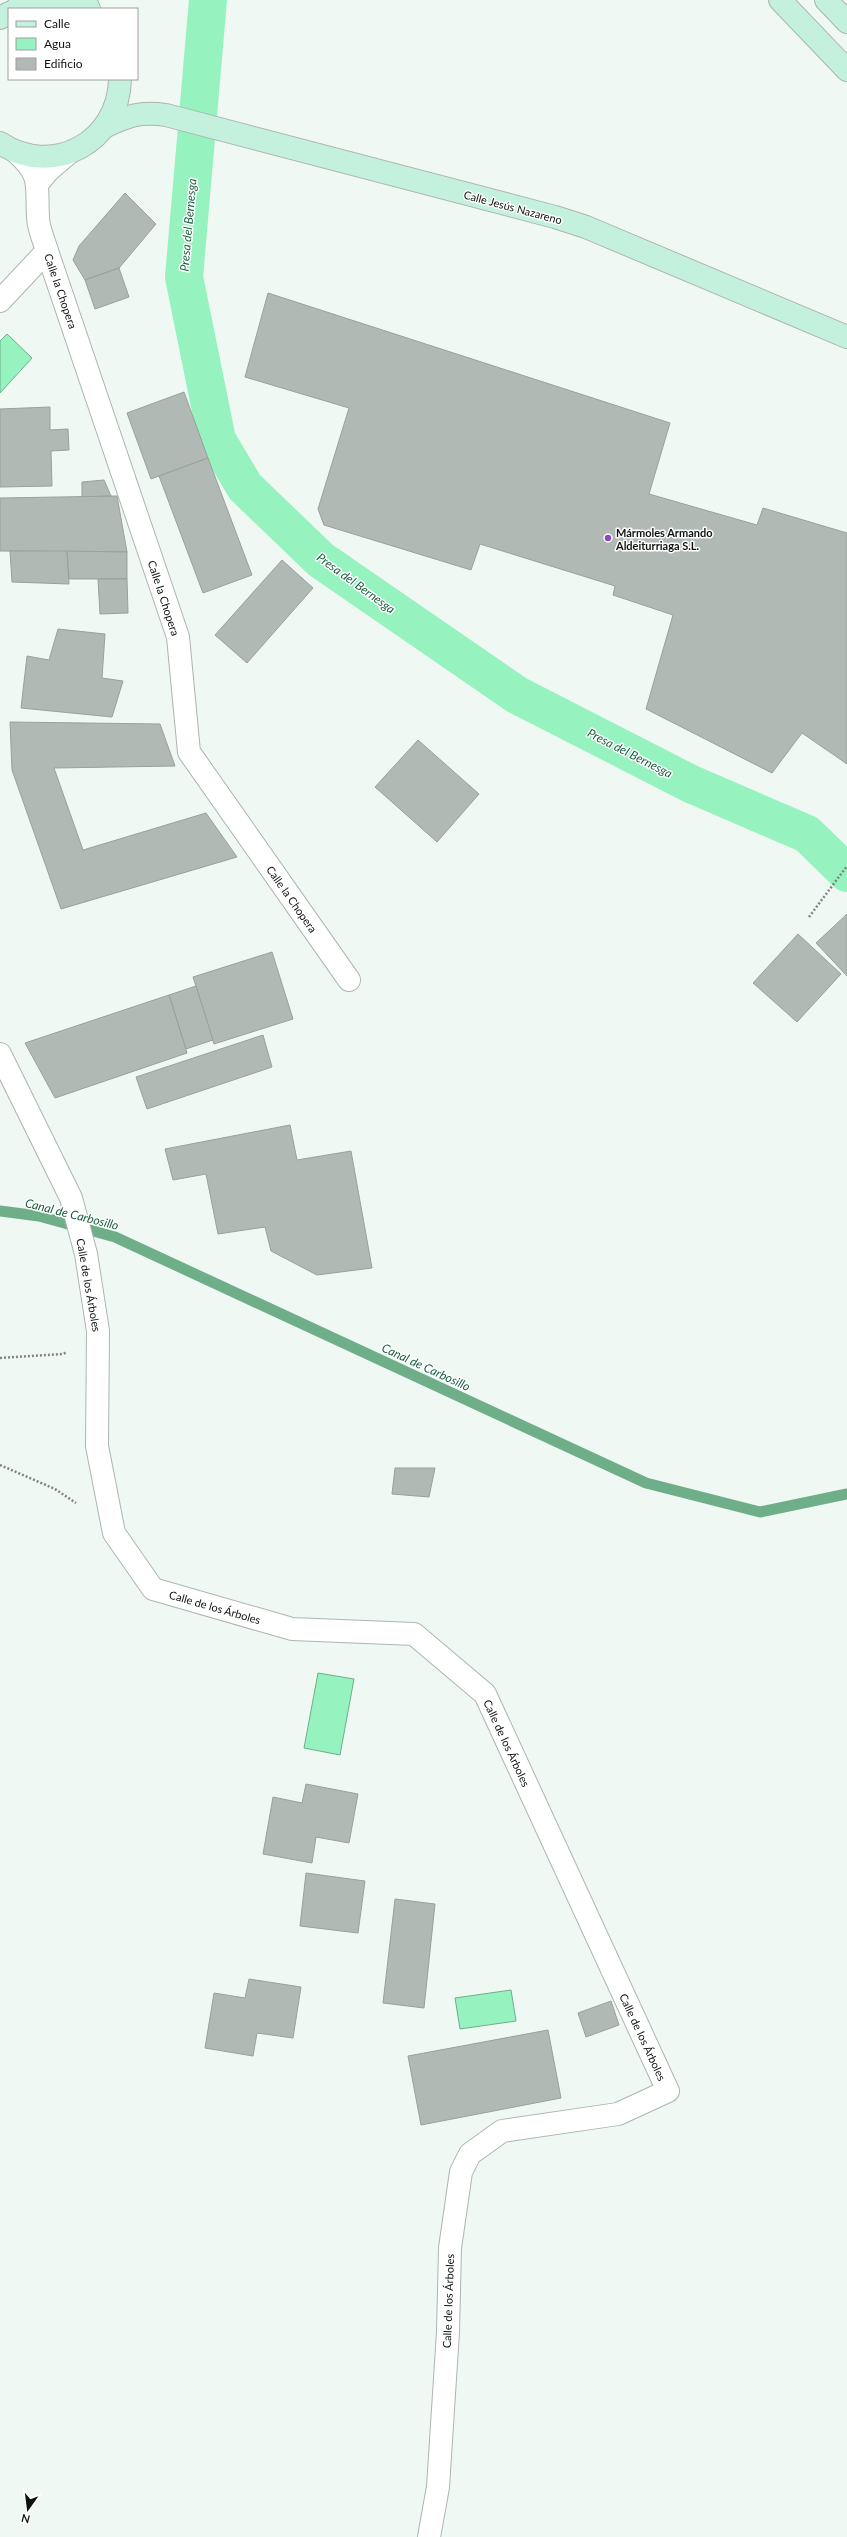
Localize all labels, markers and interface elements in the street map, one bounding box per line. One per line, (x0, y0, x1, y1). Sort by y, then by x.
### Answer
legend (8, 8, 138, 80)
text: Calle (44, 16, 70, 31)
text: Agua (44, 36, 71, 51)
text: Edificio (44, 56, 83, 71)
water label: Presa del Bernesga (176, 178, 200, 272)
street label: Calle Jesús Nazareno (462, 188, 564, 226)
street label: Calle la Chopera (42, 252, 80, 330)
place label: Mármoles Armando Aldeiturriaga S.L. (615, 526, 713, 552)
marker: Mármoles Armando Aldeiturriaga S.L. (603, 533, 613, 543)
water label: Presa del Bernesga (314, 550, 398, 616)
street label: Calle la Chopera (146, 559, 182, 637)
water label: Presa del Bernesga (585, 725, 675, 781)
street label: Calle la Chopera (264, 863, 320, 935)
water label: Canal de Carbosillo (24, 1195, 120, 1233)
street label: Calle de los Árboles (74, 1237, 104, 1333)
water label: Canal de Carbosillo (379, 1340, 473, 1394)
street label: Calle de los Árboles (168, 1588, 262, 1626)
street label: Calle de los Árboles (481, 1697, 533, 1789)
street label: Calle de los Árboles (617, 1991, 669, 2083)
street label: Calle de los Árboles (440, 2253, 456, 2348)
north arrow (8, 2489, 48, 2529)
text: N (20, 2512, 31, 2527)

